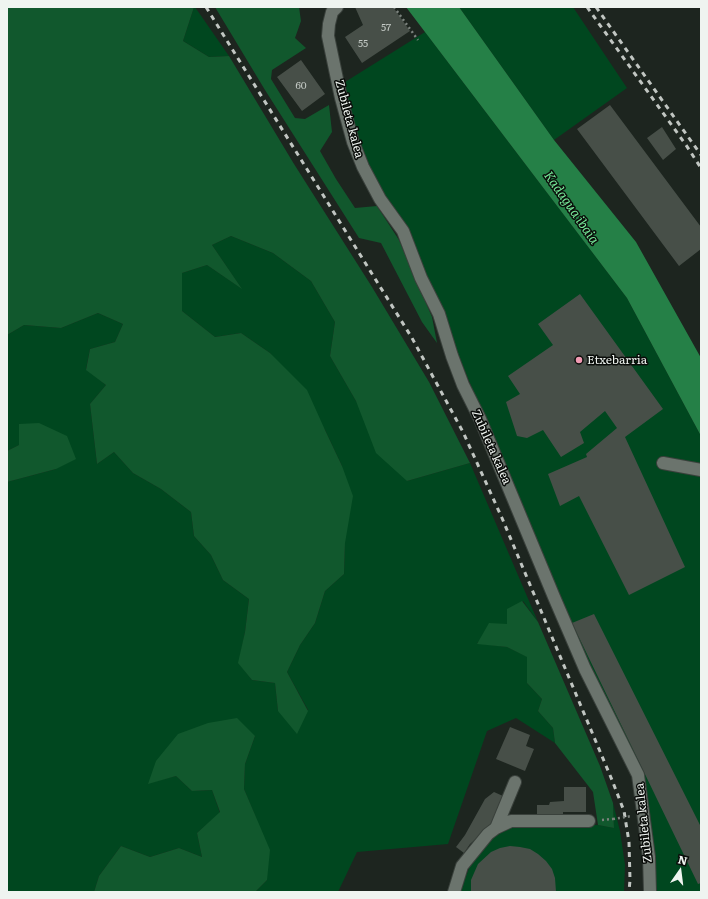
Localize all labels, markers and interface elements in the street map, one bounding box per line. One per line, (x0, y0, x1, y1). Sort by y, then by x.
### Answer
house number: 57 (381, 22, 391, 34)
house number: 55 (358, 38, 368, 50)
street label: Zubileta kalea (332, 78, 366, 160)
house number: 60 (295, 80, 307, 92)
water label: Kadagua ibaia (540, 169, 602, 247)
place label: Etxebarria (587, 353, 647, 367)
marker: Etxebarria (574, 355, 584, 365)
street label: Zubileta kalea (468, 407, 514, 487)
street label: Zubileta kalea (633, 782, 655, 864)
text: N (676, 850, 689, 868)
north arrow (660, 851, 700, 891)

